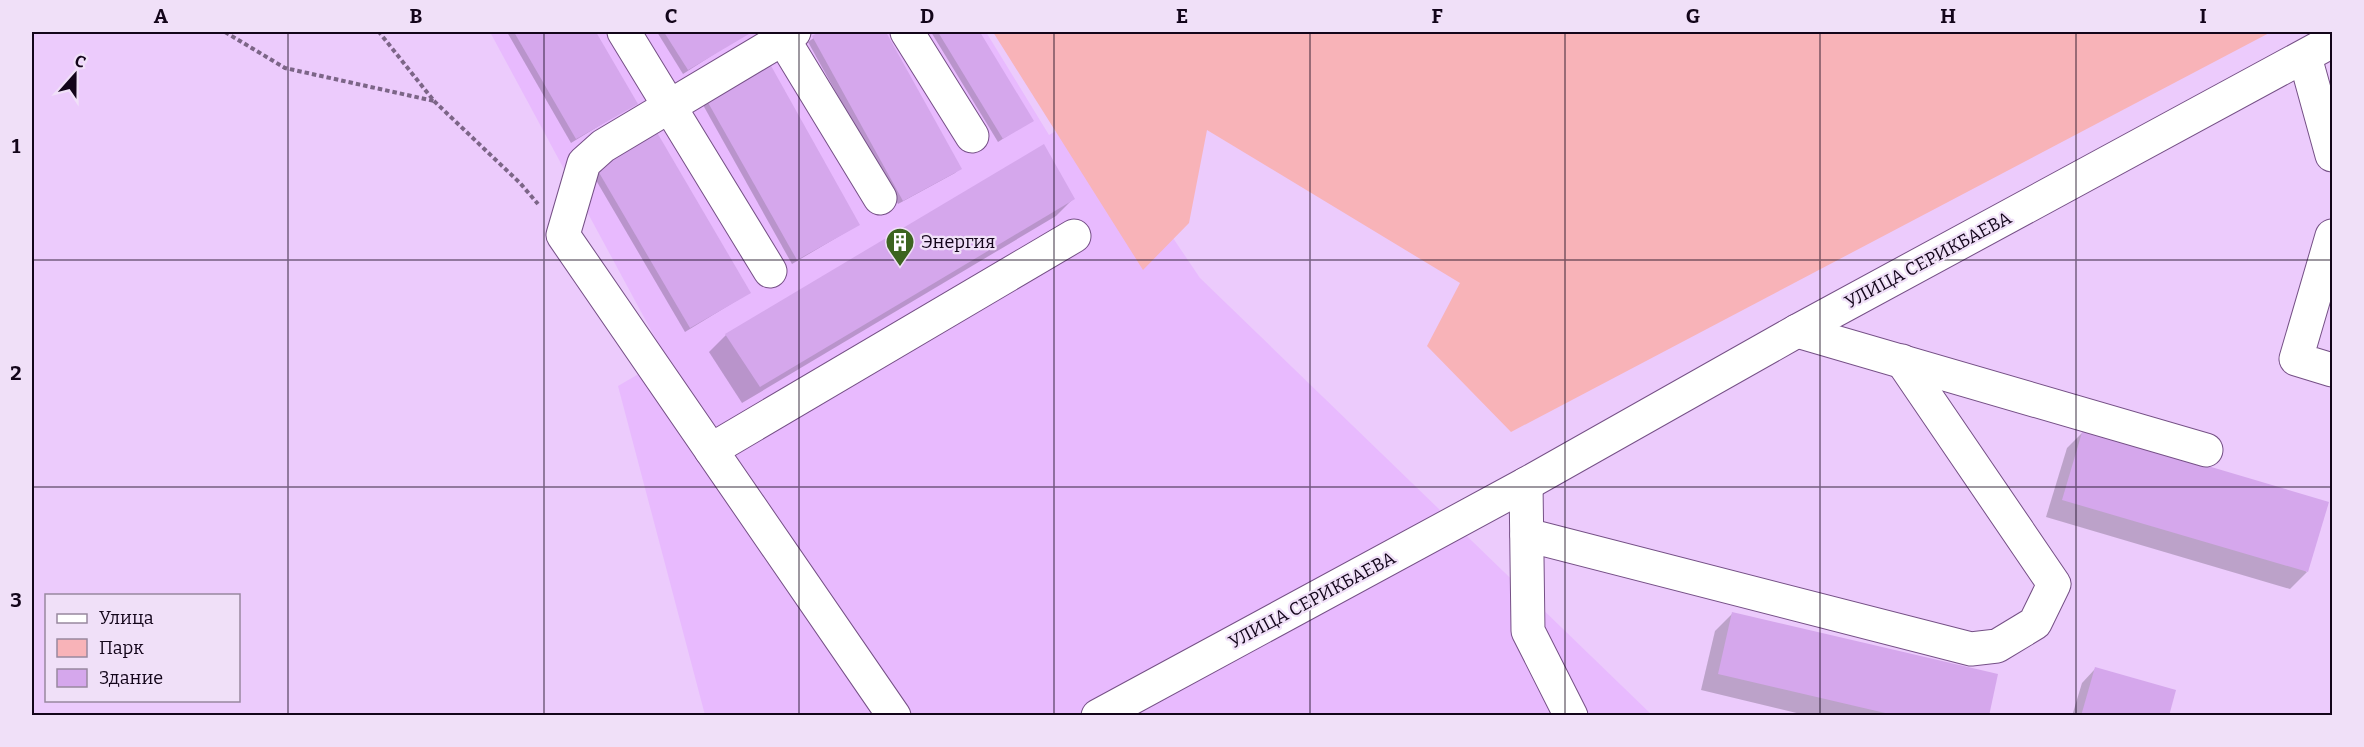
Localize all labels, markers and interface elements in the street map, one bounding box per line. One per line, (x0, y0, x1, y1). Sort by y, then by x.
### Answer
text: A (154, 4, 169, 28)
text: B (410, 4, 423, 28)
text: C (665, 4, 677, 28)
text: D (920, 4, 934, 28)
text: E (1176, 4, 1188, 28)
text: F (1431, 4, 1443, 28)
text: G (1686, 4, 1700, 28)
text: H (1940, 4, 1956, 28)
text: I (2199, 4, 2207, 28)
north arrow (45, 45, 105, 105)
text: С (72, 51, 88, 72)
text: 1 (12, 134, 21, 158)
street label: УЛИЦА СЕРИКБАЕВА (1841, 207, 2015, 313)
building icon: Энергия (884, 226, 916, 268)
place label: Энергия (921, 231, 995, 253)
text: 2 (10, 361, 22, 385)
street label: УЛИЦА СЕРИКБАЕВА (1225, 547, 1399, 653)
text: 3 (10, 588, 22, 612)
legend (45, 594, 240, 702)
text: Улица (99, 607, 154, 629)
text: Парк (99, 637, 144, 659)
text: Здание (99, 667, 163, 689)

